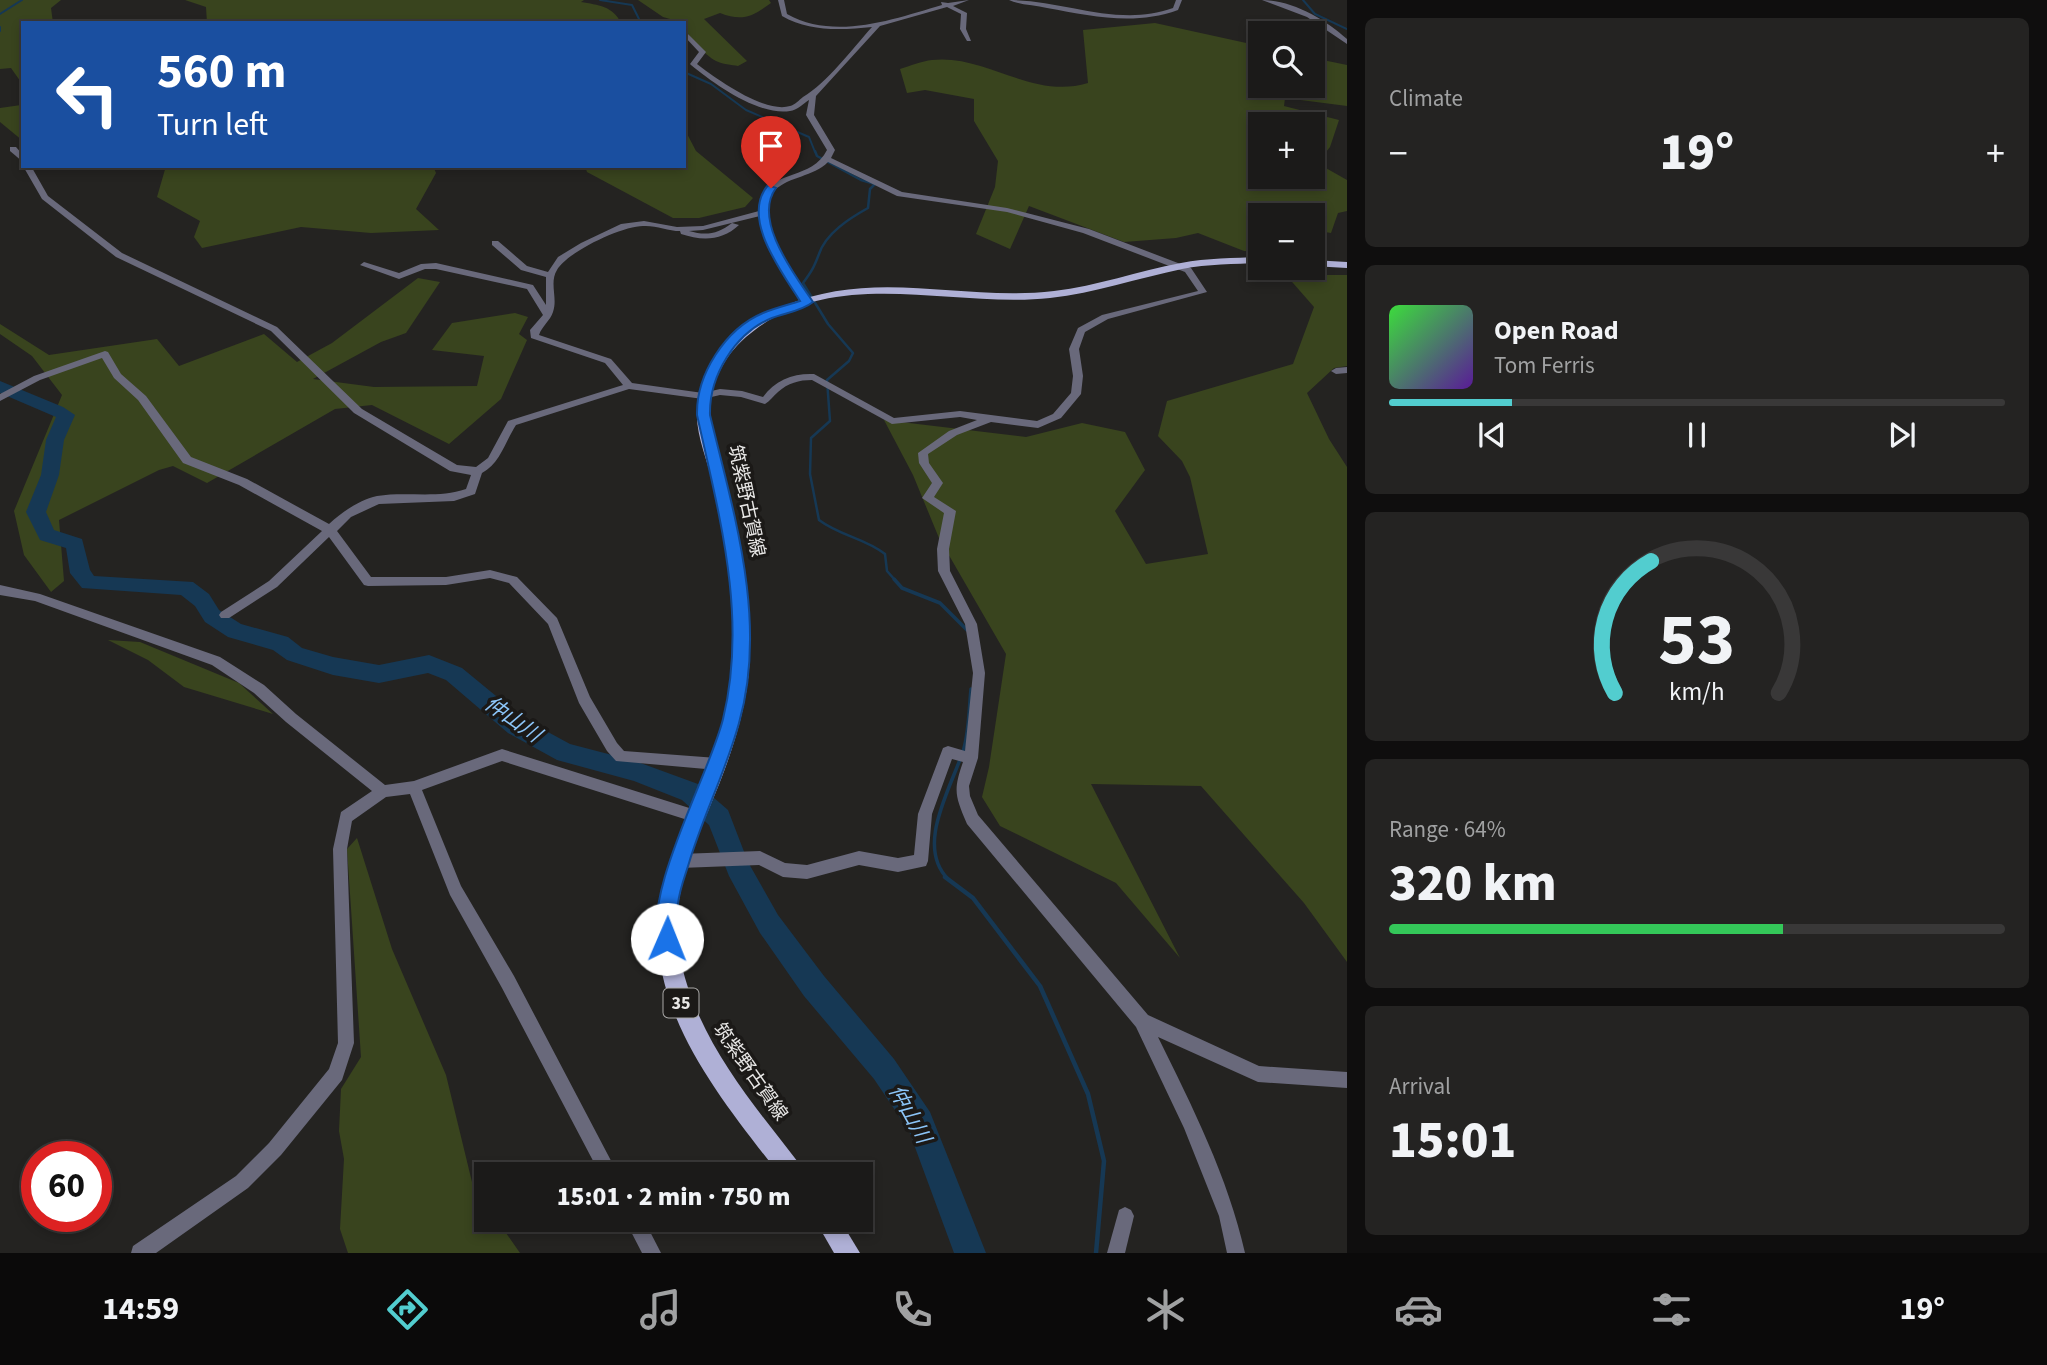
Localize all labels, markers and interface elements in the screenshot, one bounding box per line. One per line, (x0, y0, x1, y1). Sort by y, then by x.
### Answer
map controls (1248, 21, 1325, 280)
button: search (1248, 21, 1325, 98)
text: 560 m (157, 37, 286, 107)
icon: left (42, 49, 133, 140)
text: Climate (1389, 82, 1463, 115)
text: Turn left (157, 102, 268, 148)
button: + (1248, 112, 1325, 189)
pin (741, 116, 801, 188)
text: 19° (1660, 116, 1734, 190)
icon: arrive (752, 127, 790, 165)
text: − (1389, 127, 1408, 181)
text: + (1986, 127, 2005, 181)
button: − (1248, 203, 1325, 280)
text: Open Road (1494, 312, 1619, 349)
text: Tom Ferris (1494, 349, 1595, 382)
icon: previous (1473, 416, 1511, 454)
icon: pause (1678, 416, 1716, 454)
icon: next (1883, 416, 1921, 454)
street label: 筑紫野古賀線 (721, 442, 771, 560)
text: 53 (1659, 588, 1735, 692)
text: km/h (1669, 673, 1725, 709)
water label: 仲山川 (479, 689, 549, 751)
text: Range · 64% (1389, 813, 1506, 846)
text: 320 km (1389, 847, 1557, 921)
position arrow (630, 902, 704, 976)
road number: 35 (664, 988, 698, 1018)
street label: 筑紫野古賀線 (706, 1018, 794, 1126)
text: Arrival (1389, 1070, 1451, 1103)
water label: 仲山川 (882, 1079, 939, 1151)
text: 15:01 (1389, 1104, 1516, 1178)
speed limit sign: 60 (21, 1141, 112, 1232)
text: 15:01 · 2 min · 750 m (557, 1178, 790, 1215)
icon: directions (383, 1285, 432, 1334)
icon: music (636, 1285, 685, 1334)
icon: phone (888, 1285, 937, 1334)
icon: climate (1141, 1285, 1190, 1334)
icon: car (1394, 1285, 1443, 1334)
icon: filters (1647, 1285, 1696, 1334)
text: 14:59 (102, 1286, 179, 1332)
text: 19° (1900, 1286, 1945, 1332)

